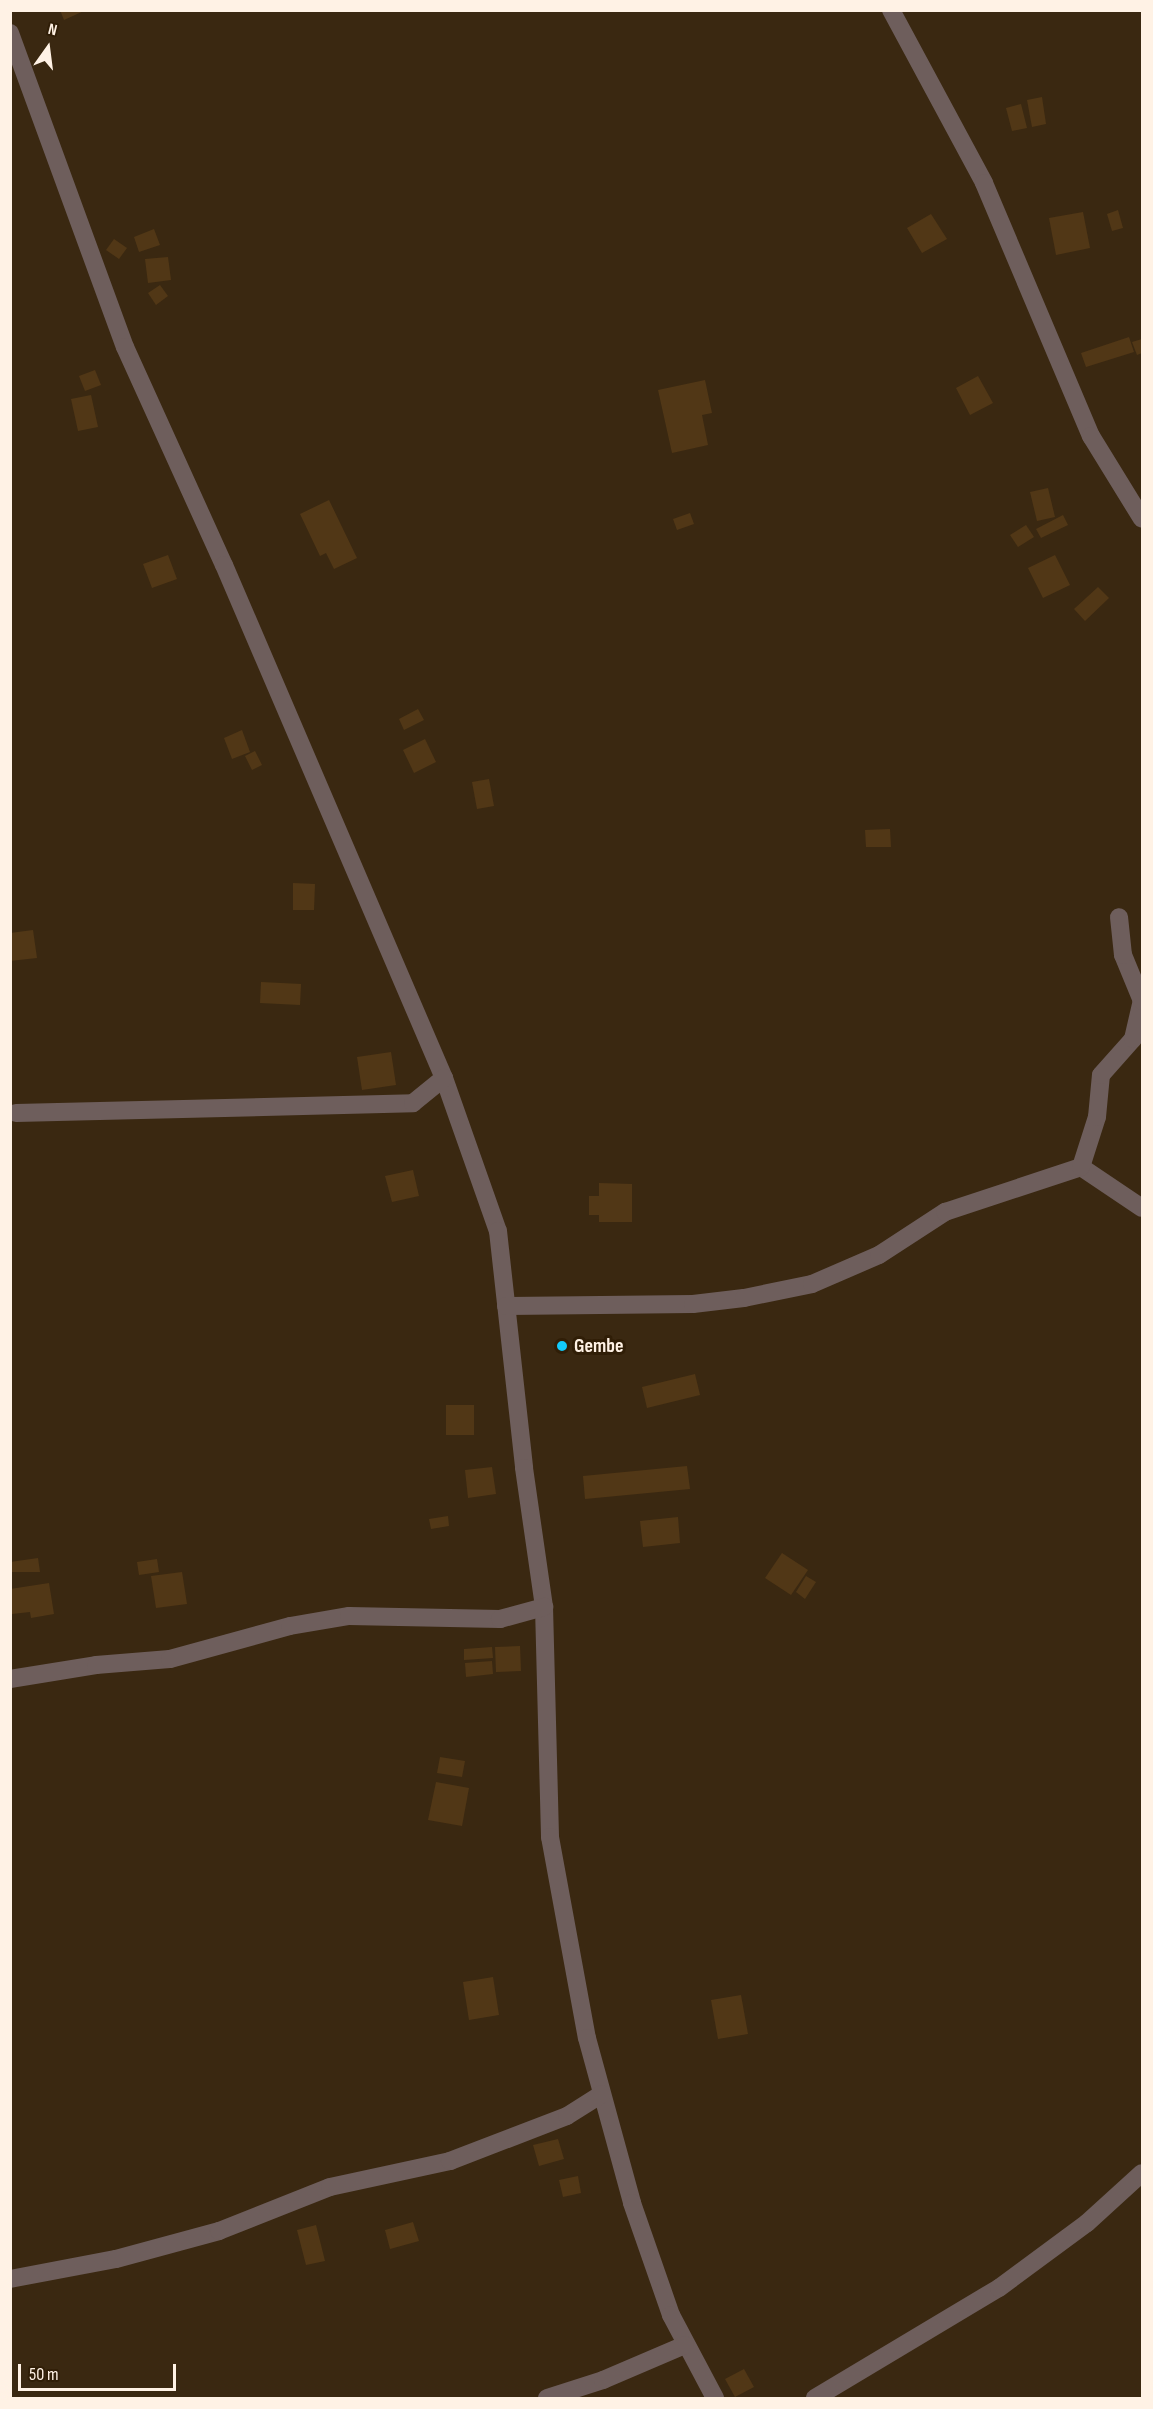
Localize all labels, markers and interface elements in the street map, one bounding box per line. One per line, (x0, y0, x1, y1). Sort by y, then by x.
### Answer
north arrow (18, 18, 78, 78)
text: N (46, 20, 59, 40)
place label: Gembe (574, 1334, 624, 1358)
marker: Gembe (555, 1339, 569, 1353)
scale bar (21, 2352, 178, 2390)
text: 50 m (29, 2364, 59, 2385)

